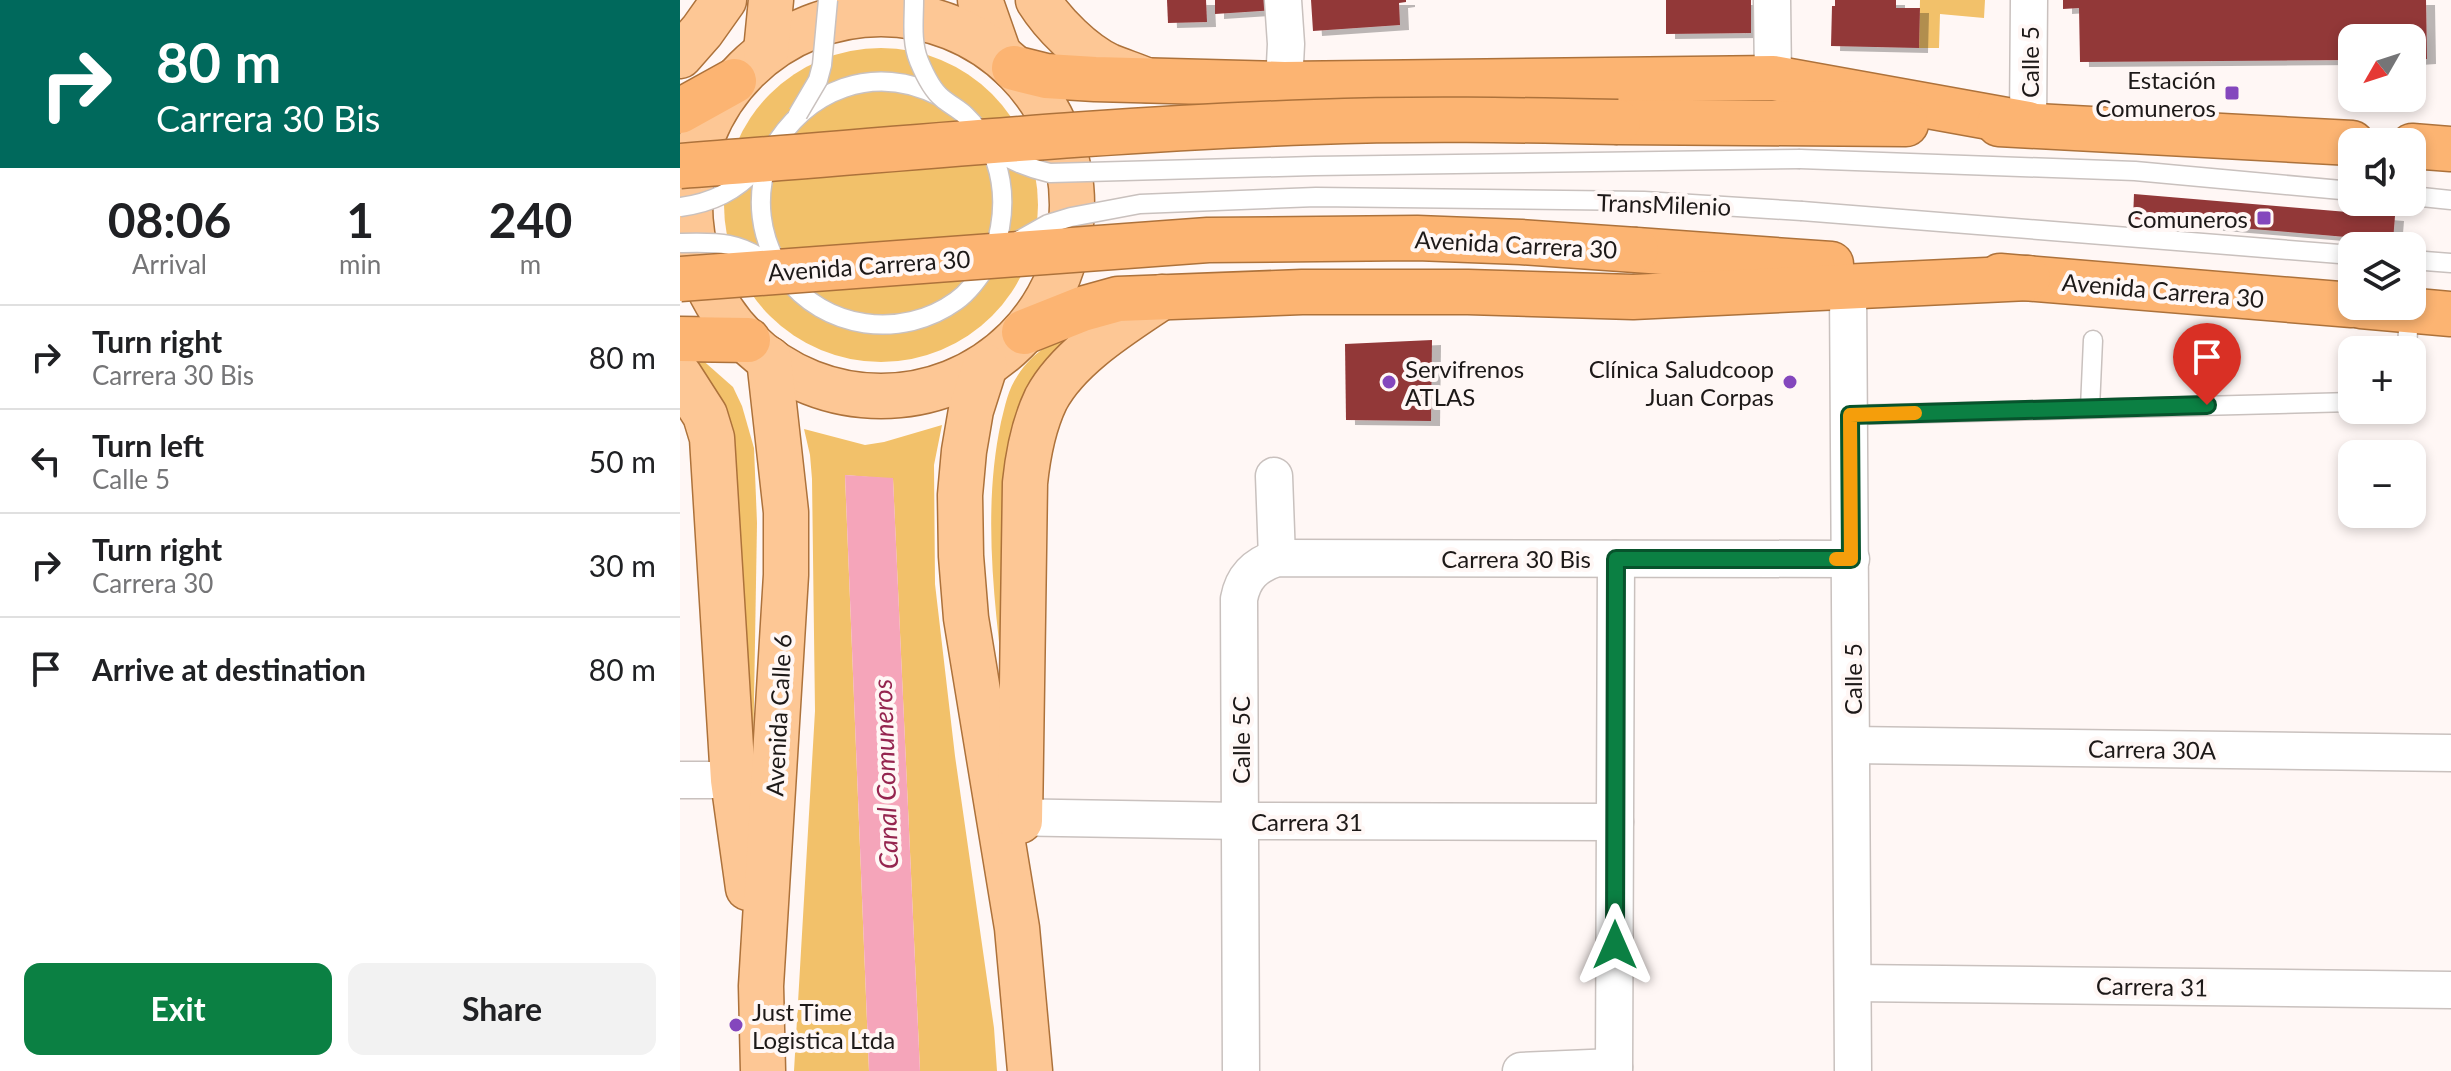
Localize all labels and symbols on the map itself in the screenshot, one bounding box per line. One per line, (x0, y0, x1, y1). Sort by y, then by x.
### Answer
north arrow (2338, 24, 2426, 112)
street label: Calle 5 (2015, 26, 2044, 98)
place label: Estación Comuneros (2095, 65, 2216, 122)
marker: Estación Comuneros (2223, 84, 2241, 102)
street label: TransMilenio (1596, 187, 1732, 221)
place label: Comuneros (2127, 204, 2248, 233)
marker: Comuneros (2255, 209, 2273, 227)
street label: Avenida Carrera 30 (1414, 224, 1618, 264)
street label: Avenida Carrera 30 (767, 243, 971, 287)
street label: Avenida Carrera 30 (2061, 267, 2265, 313)
pin (2173, 323, 2241, 405)
place label: Servifrenos ATLAS (1405, 354, 1524, 411)
place label: Clínica Saludcoop Juan Corpas (1589, 354, 1774, 411)
marker: Servifrenos ATLAS (1380, 373, 1398, 391)
marker: Clínica Saludcoop Juan Corpas (1781, 373, 1799, 391)
street label: Carrera 30 Bis (1441, 544, 1591, 573)
street label: Avenida Calle 6 (759, 633, 797, 797)
street label: Calle 5 (1838, 643, 1867, 715)
water label: Canal Comuneros (866, 678, 904, 870)
street label: Calle 5C (1226, 696, 1255, 784)
street label: Carrera 30A (2088, 733, 2217, 765)
street label: Carrera 31 (1251, 807, 1363, 836)
position arrow (1573, 903, 1657, 987)
street label: Carrera 31 (2096, 971, 2208, 1001)
place label: Just Time Logistica Ltda (752, 997, 895, 1054)
marker: Just Time Logistica Ltda (727, 1016, 745, 1034)

